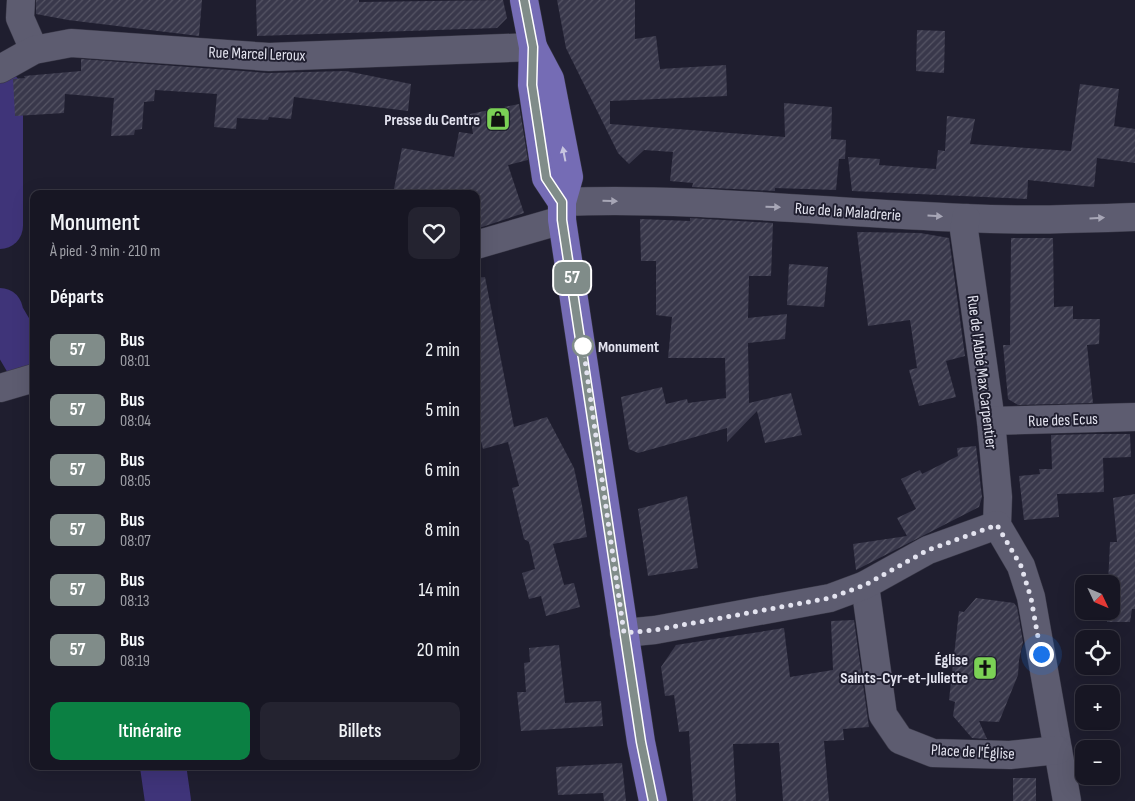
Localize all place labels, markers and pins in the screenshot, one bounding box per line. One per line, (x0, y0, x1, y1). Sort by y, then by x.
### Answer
shop icon: Presse du Centre (485, 106, 511, 132)
place label: Presse du Centre (384, 111, 480, 130)
marker: Monument (572, 335, 594, 357)
place label: Monument (598, 338, 659, 357)
place label: Église Saints-Cyr-et-Juliette (840, 651, 968, 688)
church icon: Église Saints-Cyr-et-Juliette (972, 655, 998, 681)

